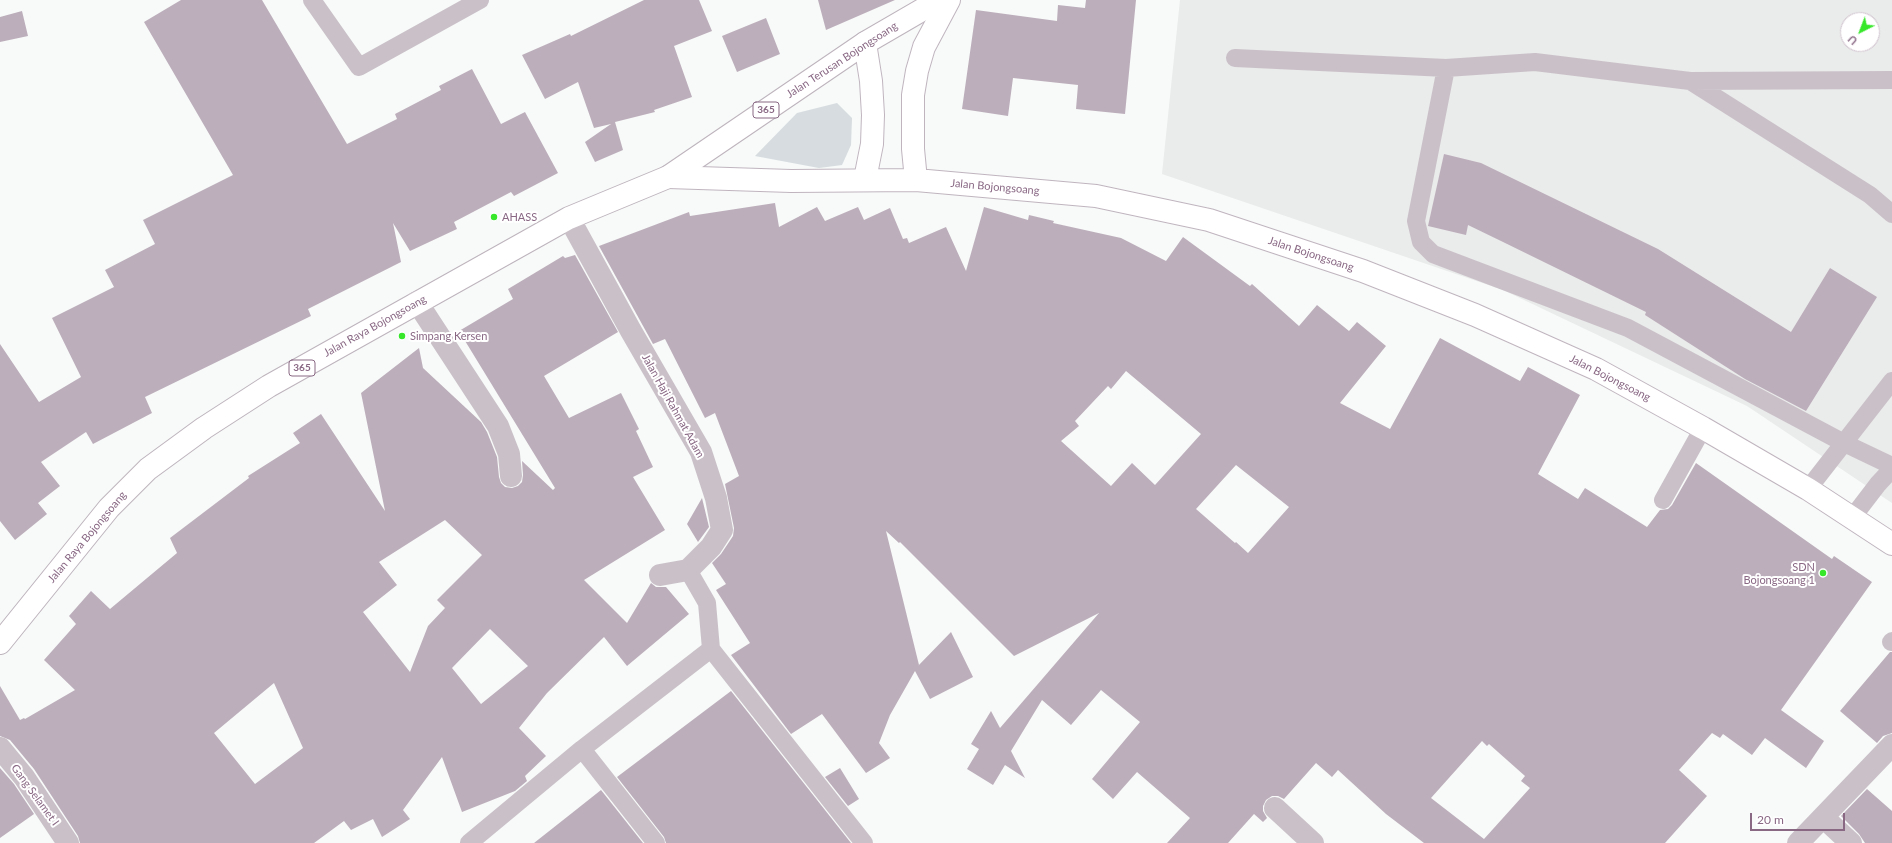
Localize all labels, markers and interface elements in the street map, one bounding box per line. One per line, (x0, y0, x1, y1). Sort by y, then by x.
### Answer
north arrow (1840, 12, 1880, 52)
street label: Jalan Terusan Bojongsoang (784, 19, 900, 101)
text: U (1845, 33, 1860, 48)
road number: 365 (753, 102, 779, 118)
street label: Jalan Bojongsoang (950, 177, 1040, 197)
place label: AHASS (502, 210, 537, 224)
marker: AHASS (489, 212, 499, 222)
street label: Jalan Bojongsoang (1267, 234, 1355, 274)
street label: Jalan Raya Bojongsoang (321, 292, 429, 360)
place label: Simpang Kersen (410, 329, 487, 343)
marker: Simpang Kersen (397, 331, 407, 341)
street label: Jalan Haji Rahmat Adam (639, 352, 707, 460)
street label: Jalan Bojongsoang (1567, 352, 1653, 404)
road number: 365 (289, 360, 315, 376)
street label: Jalan Raya Bojongsoang (45, 489, 129, 585)
place label: SDN Bojongsoang 1 (1743, 560, 1815, 586)
marker: SDN Bojongsoang 1 (1818, 568, 1828, 578)
street label: Gang Selamet I (8, 762, 62, 828)
scale bar (1752, 805, 1847, 831)
text: 20 m (1757, 812, 1784, 827)

